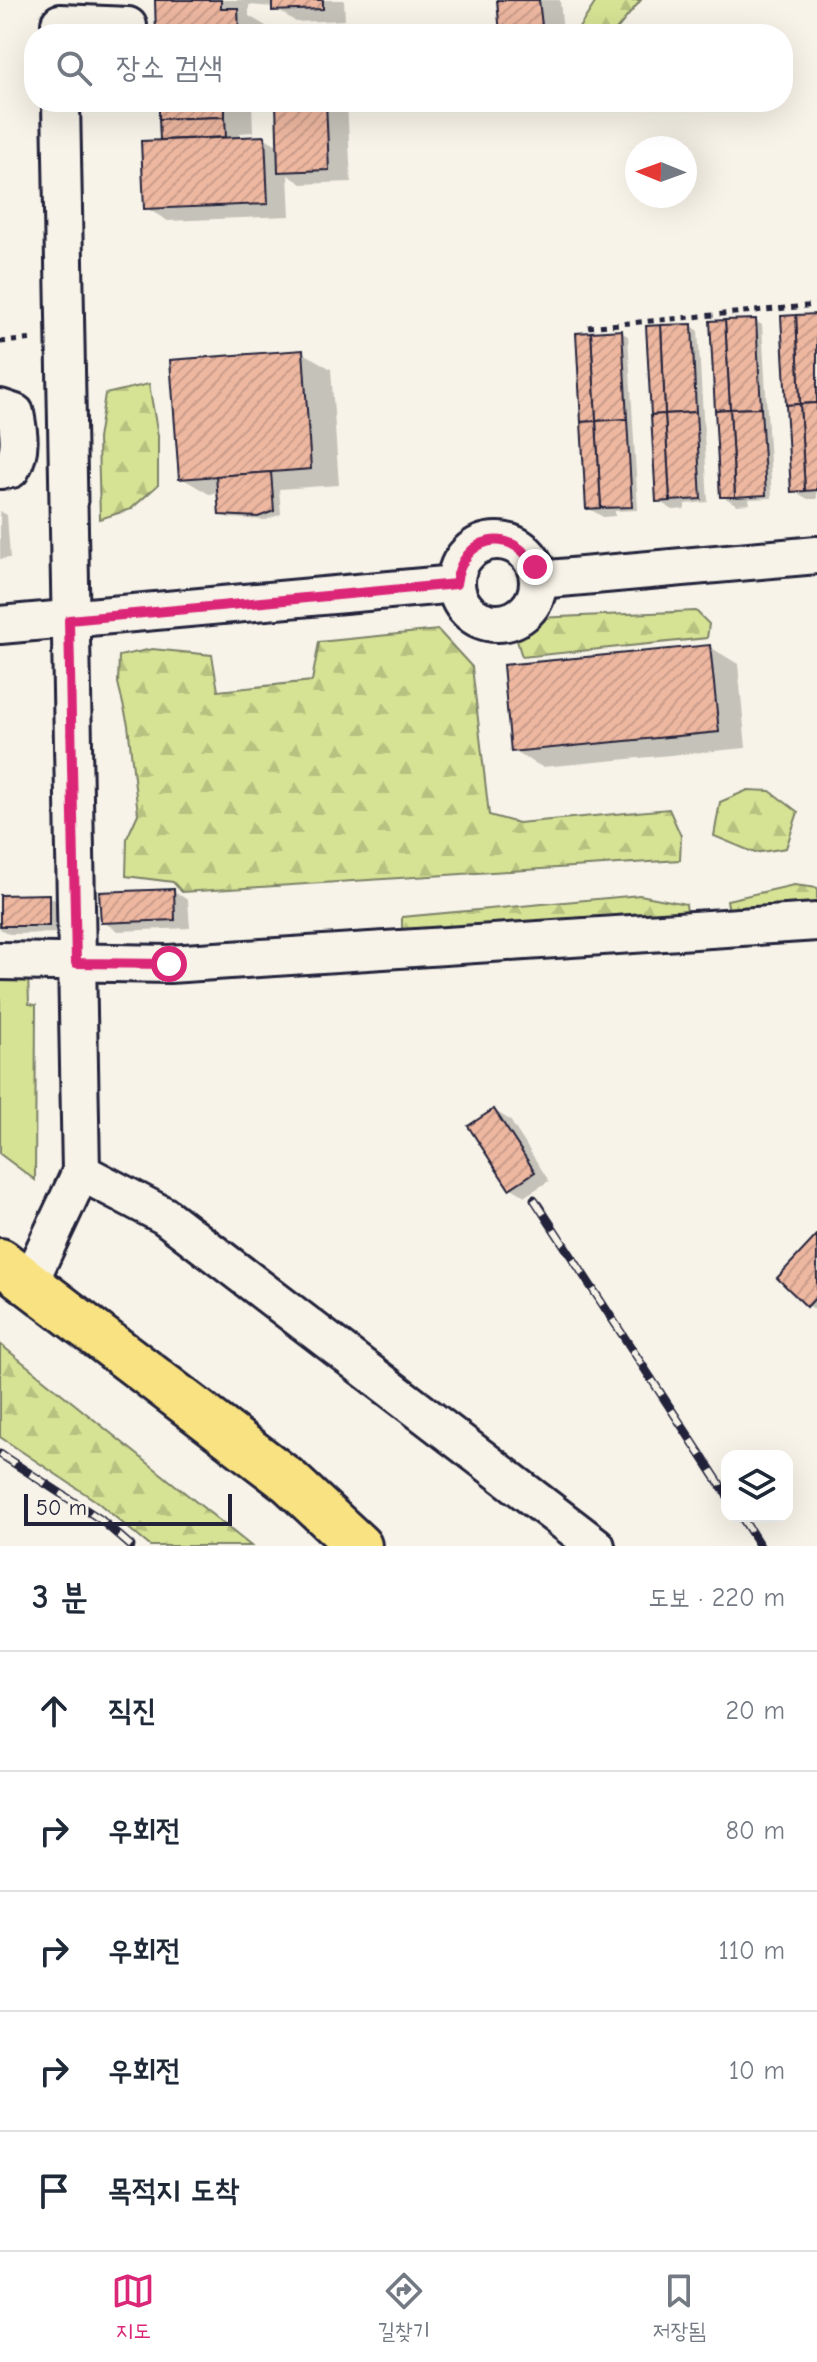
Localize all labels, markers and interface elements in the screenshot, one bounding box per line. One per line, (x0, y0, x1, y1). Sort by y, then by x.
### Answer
search box (24, 24, 793, 112)
icon: search (52, 46, 96, 90)
text: 장소 검색 (116, 50, 223, 85)
north arrow (625, 136, 697, 208)
route end (517, 549, 553, 585)
route start (151, 946, 187, 982)
map controls (721, 1450, 793, 1522)
button: layers (721, 1450, 793, 1522)
scale bar (24, 1490, 232, 1526)
text: 50 m (36, 1495, 87, 1521)
text: 3 분 (32, 1577, 88, 1617)
text: 도보 · 220 m (648, 1583, 785, 1613)
icon: ahead (32, 1689, 76, 1733)
text: 직진 (108, 1693, 156, 1728)
text: 20 m (725, 1696, 785, 1726)
icon: right (32, 1809, 76, 1853)
text: 우회전 (108, 1813, 180, 1848)
text: 80 m (726, 1816, 785, 1846)
icon: right (32, 1929, 76, 1973)
text: 우회전 (108, 1933, 180, 1968)
text: 110 m (718, 1936, 785, 1966)
icon: right (32, 2049, 76, 2093)
text: 우회전 (108, 2053, 180, 2088)
text: 10 m (729, 2056, 785, 2086)
icon: arrive (32, 2169, 76, 2213)
text: 목적지 도착 (108, 2173, 239, 2208)
tab: 지도 (111, 2269, 155, 2345)
tab: 길찾기 (377, 2269, 430, 2345)
tab: 저장됨 (653, 2269, 706, 2345)

